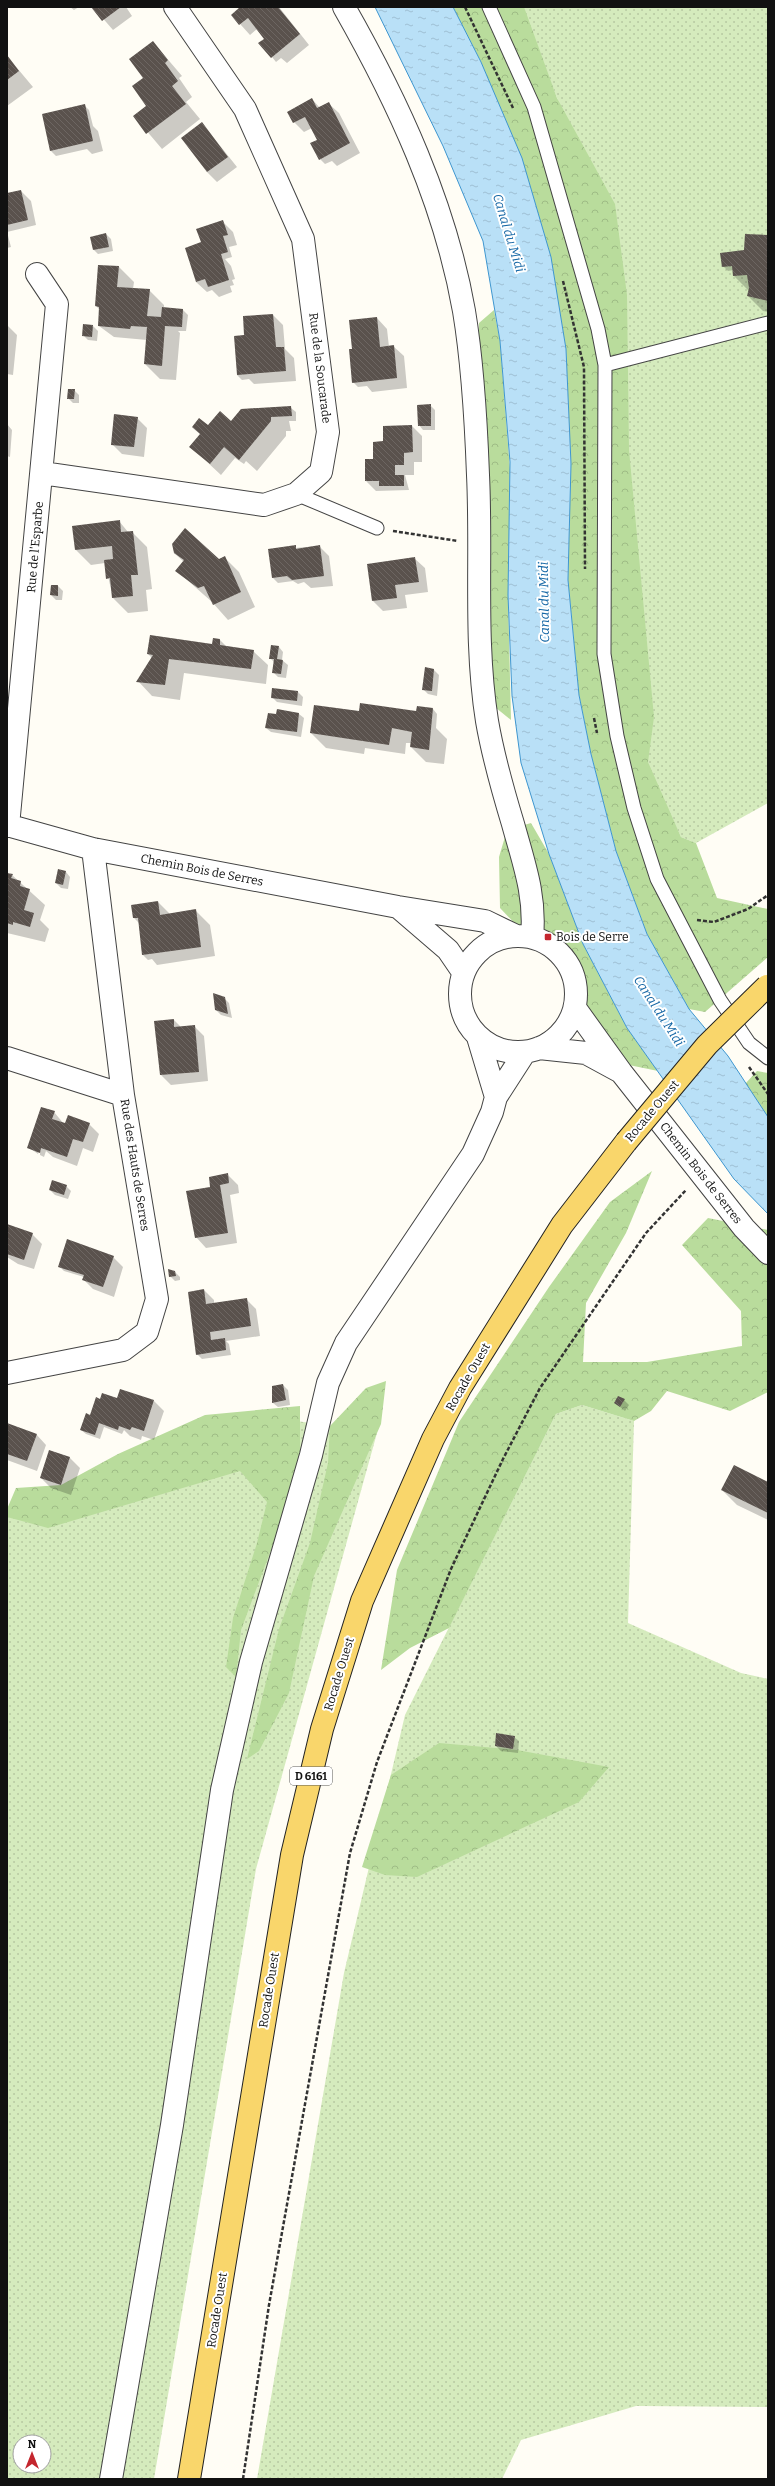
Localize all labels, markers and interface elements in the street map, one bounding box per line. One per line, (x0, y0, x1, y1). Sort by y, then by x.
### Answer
water label: Canal du Midi (490, 192, 528, 274)
street label: Rue de la Soucarade (306, 312, 334, 424)
street label: Rue de l'Esparbe (24, 501, 46, 593)
water label: Canal du Midi (536, 561, 552, 643)
street label: Chemin Bois de Serres (139, 851, 265, 889)
place label: Bois de Serre (556, 930, 629, 944)
marker: Bois de Serre (543, 932, 553, 942)
water label: Canal du Midi (631, 973, 688, 1049)
street label: Rocade Ouest (622, 1077, 682, 1145)
street label: Rue des Hauts de Serres (118, 1098, 152, 1232)
street label: Chemin Bois de Serres (657, 1120, 745, 1227)
street label: Rocade Ouest (443, 1340, 493, 1413)
street label: Rocade Ouest (321, 1635, 357, 1712)
road number: D 6161 (290, 1767, 332, 1785)
street label: Rocade Ouest (256, 1951, 282, 2029)
street label: Rocade Ouest (204, 2271, 230, 2349)
north arrow (12, 2434, 52, 2474)
text: N (28, 2438, 37, 2451)

